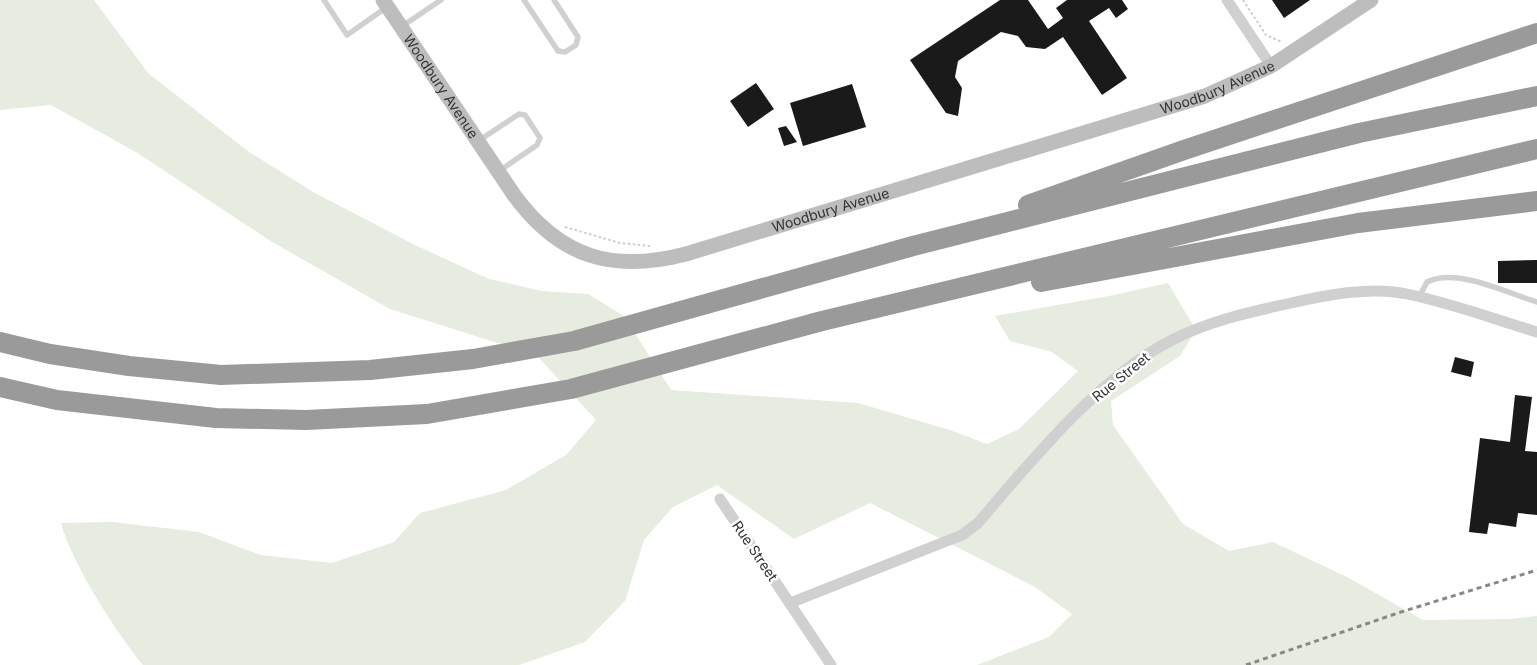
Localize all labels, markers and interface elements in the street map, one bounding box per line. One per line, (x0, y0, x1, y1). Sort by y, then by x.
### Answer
street label: Woodbury Avenue (400, 31, 482, 141)
street label: Woodbury Avenue (1158, 57, 1277, 117)
street label: Woodbury Avenue (770, 184, 891, 235)
street label: Rue Street (1089, 348, 1153, 405)
street label: Rue Street (729, 517, 782, 584)

